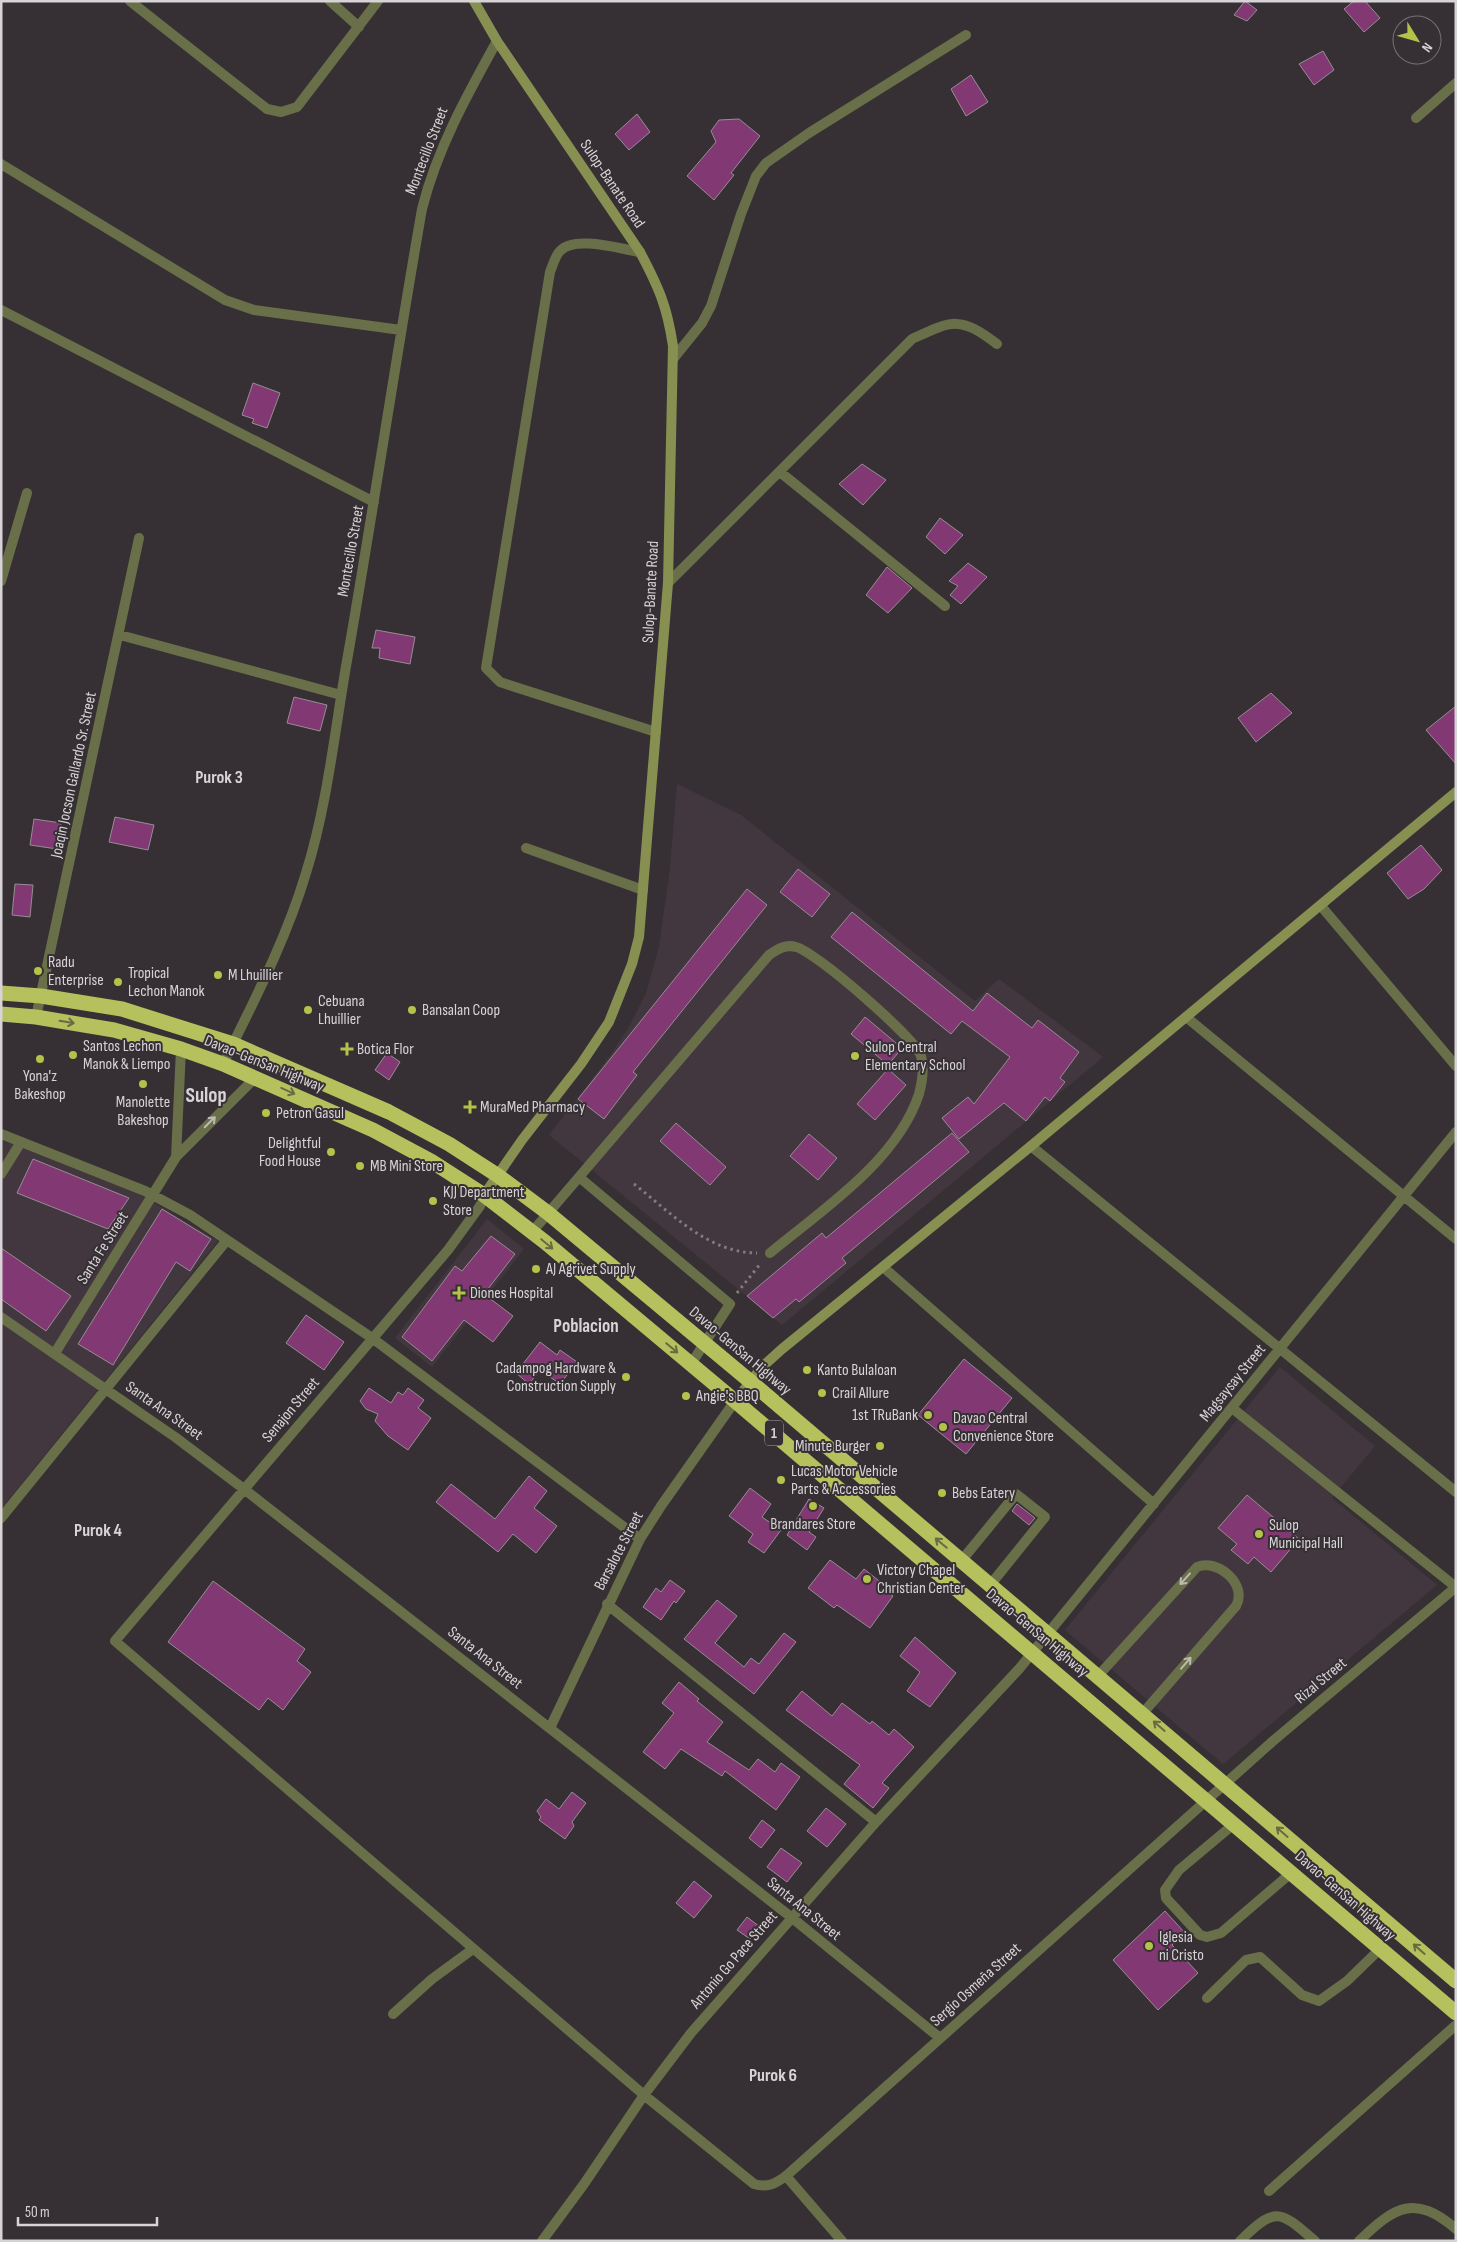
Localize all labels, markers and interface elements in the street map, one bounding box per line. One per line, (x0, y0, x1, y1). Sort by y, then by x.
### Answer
north arrow (1392, 15, 1442, 65)
text: N (1418, 39, 1436, 56)
street label: Montecillo Street (402, 104, 452, 198)
street label: Sulop-Banate Road (575, 136, 649, 232)
street label: Montecillo Street (334, 504, 368, 598)
street label: Sulop-Banate Road (639, 540, 663, 644)
street label: Joaqin Jocson Gallardo Sr. Street (47, 690, 101, 861)
district label: Purok 3 (195, 767, 243, 788)
place label: Radu Enterprise (48, 953, 104, 990)
place label: Tropical Lechon Manok (128, 964, 205, 1001)
marker: Radu Enterprise (32, 965, 44, 977)
place label: M Lhuillier (228, 966, 283, 985)
marker: M Lhuillier (212, 969, 224, 981)
marker: Tropical Lechon Manok (112, 976, 124, 988)
place label: Cebuana Lhuillier (318, 992, 365, 1029)
place label: Bansalan Coop (422, 1001, 500, 1020)
marker: Cebuana Lhuillier (302, 1004, 314, 1016)
marker: Bansalan Coop (406, 1004, 418, 1016)
one-way arrow (59, 1017, 75, 1027)
street label: Davao-GenSan Highway (201, 1031, 327, 1097)
place label: Santos Lechon Manok & Liempo (83, 1037, 170, 1074)
place label: Sulop Central Elementary School (865, 1038, 965, 1075)
place label: Botica Flor (357, 1040, 414, 1059)
marker: Botica Flor (341, 1043, 353, 1055)
marker: Santos Lechon Manok & Liempo (67, 1049, 79, 1061)
marker: Sulop Central Elementary School (849, 1050, 861, 1062)
marker: Yona'z Bakeshop (34, 1053, 46, 1065)
place label: Yona'z Bakeshop (14, 1067, 66, 1104)
marker: Manolette Bakeshop (137, 1078, 149, 1090)
district label: Sulop (185, 1083, 227, 1108)
one-way arrow (280, 1086, 295, 1096)
place label: Manolette Bakeshop (116, 1093, 170, 1130)
place label: MuraMed Pharmacy (480, 1098, 585, 1117)
marker: MuraMed Pharmacy (464, 1101, 476, 1113)
place label: Petron Gasul (276, 1104, 344, 1123)
marker: Petron Gasul (260, 1107, 272, 1119)
one-way arrow (204, 1117, 216, 1129)
place label: Delightful Food House (259, 1134, 321, 1171)
marker: Delightful Food House (325, 1146, 337, 1158)
place label: MB Mini Store (370, 1157, 443, 1176)
marker: MB Mini Store (354, 1160, 366, 1172)
place label: KJJ Department Store (443, 1183, 525, 1220)
marker: KJJ Department Store (427, 1195, 439, 1207)
street label: Santa Fe Street (73, 1208, 133, 1288)
one-way arrow (541, 1239, 554, 1250)
place label: AJ Agrivet Supply (545, 1260, 636, 1279)
marker: AJ Agrivet Supply (530, 1263, 542, 1275)
place label: Diones Hospital (470, 1284, 553, 1303)
marker: Diones Hospital (452, 1286, 466, 1300)
street label: Davao-GenSan Highway (685, 1303, 795, 1399)
district label: Poblacion (553, 1315, 619, 1338)
street label: Magsaysay Street (1196, 1340, 1270, 1426)
one-way arrow (665, 1343, 678, 1354)
place label: Cadampog Hardware & Construction Supply (495, 1359, 616, 1396)
place label: Kanto Bulaloan (817, 1361, 897, 1380)
marker: Kanto Bulaloan (801, 1364, 813, 1376)
marker: Cadampog Hardware & Construction Supply (620, 1371, 632, 1383)
street label: Senajon Street (258, 1374, 324, 1446)
street label: Santa Ana Street (122, 1377, 206, 1445)
place label: Crail Allure (832, 1384, 889, 1403)
place label: Angie's BBQ (695, 1387, 759, 1406)
marker: Crail Allure (816, 1387, 828, 1399)
marker: Angie's BBQ (680, 1390, 692, 1402)
place label: 1st TRuBank (852, 1406, 918, 1425)
marker: 1st TRuBank (922, 1409, 934, 1421)
place label: Davao Central Convenience Store (953, 1409, 1054, 1446)
road number: 1 (765, 1420, 783, 1446)
marker: Davao Central Convenience Store (937, 1421, 949, 1433)
place label: Minute Burger (795, 1437, 870, 1456)
marker: Minute Burger (874, 1440, 886, 1452)
place label: Lucas Motor Vehicle Parts & Accessories (791, 1462, 898, 1499)
marker: Lucas Motor Vehicle Parts & Accessories (775, 1474, 787, 1486)
place label: Bebs Eatery (952, 1484, 1015, 1503)
marker: Bebs Eatery (936, 1487, 948, 1499)
marker: Brandares Store (807, 1500, 819, 1512)
street label: Barsalote Street (590, 1508, 648, 1594)
place label: Brandares Store (770, 1515, 856, 1534)
place label: Sulop Municipal Hall (1269, 1516, 1343, 1553)
district label: Purok 4 (74, 1520, 123, 1541)
marker: Sulop Municipal Hall (1253, 1528, 1265, 1540)
one-way arrow (935, 1537, 948, 1548)
place label: Victory Chapel Christian Center (877, 1561, 966, 1598)
one-way arrow (1179, 1572, 1191, 1585)
marker: Victory Chapel Christian Center (861, 1573, 873, 1585)
street label: Davao-GenSan Highway (982, 1585, 1092, 1681)
street label: Santa Ana Street (444, 1623, 526, 1693)
street label: Rizal Street (1291, 1654, 1351, 1708)
one-way arrow (1181, 1657, 1192, 1670)
one-way arrow (1152, 1721, 1165, 1732)
one-way arrow (1276, 1827, 1289, 1838)
street label: Davao-GenSan Highway (1291, 1847, 1399, 1945)
street label: Santa Ana Street (763, 1873, 845, 1945)
street label: Antonio Go Pace Street (686, 1907, 782, 2014)
place label: Iglesia ni Cristo (1159, 1928, 1204, 1965)
street label: Sergio Osmeña Street (927, 1939, 1025, 2031)
marker: Iglesia ni Cristo (1143, 1940, 1155, 1952)
one-way arrow (1412, 1944, 1425, 1955)
district label: Purok 6 (749, 2065, 797, 2086)
scale bar (18, 2194, 156, 2226)
text: 50 m (25, 2203, 50, 2222)

